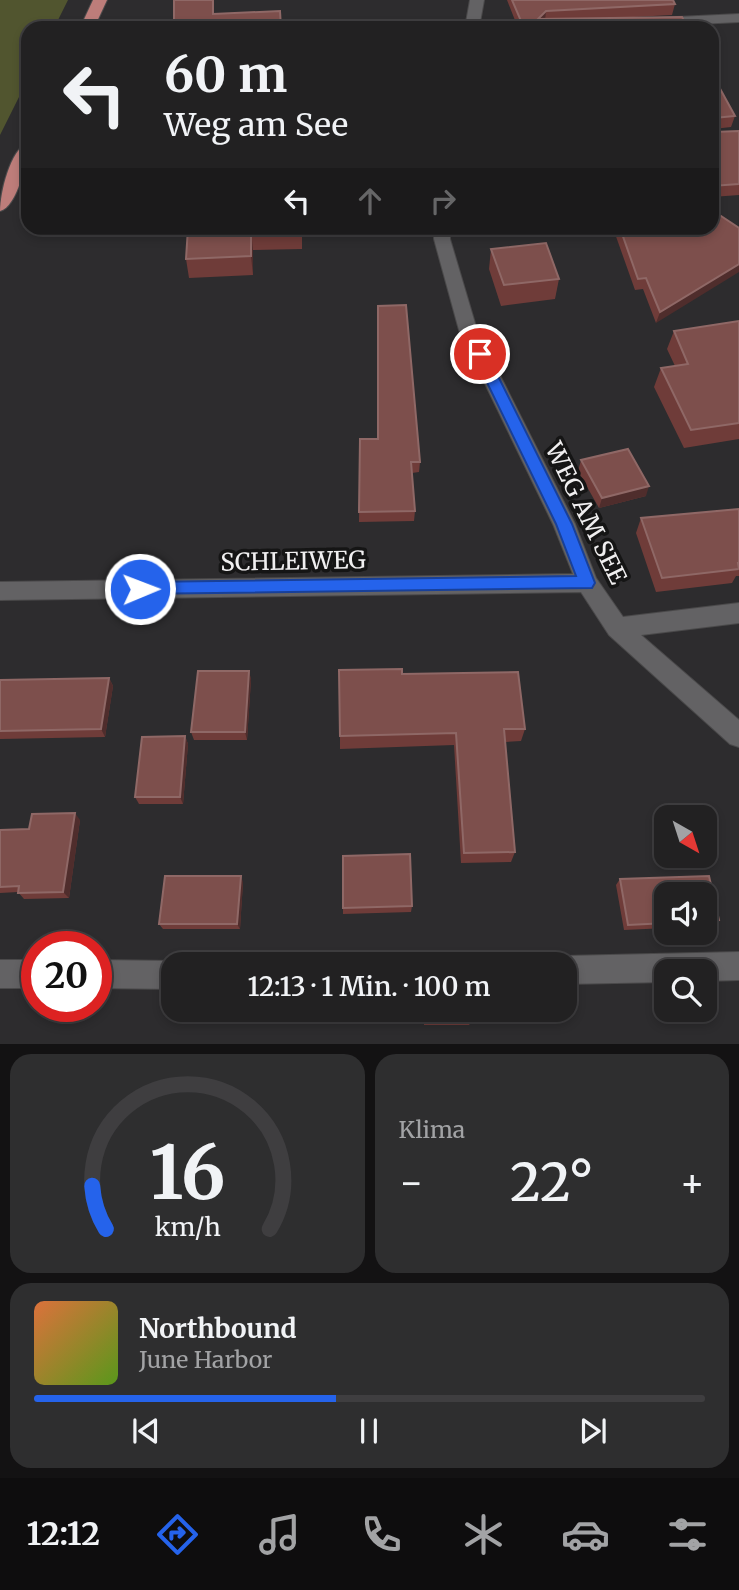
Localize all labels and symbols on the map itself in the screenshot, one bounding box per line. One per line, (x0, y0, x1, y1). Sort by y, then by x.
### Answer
pin (450, 324, 510, 384)
street label: WEG AM SEE (538, 436, 634, 590)
street label: SCHLEIWEG (220, 544, 367, 578)
position arrow (103, 552, 177, 626)
north arrow (654, 805, 718, 868)
speed limit sign: 20 (21, 931, 112, 1022)

